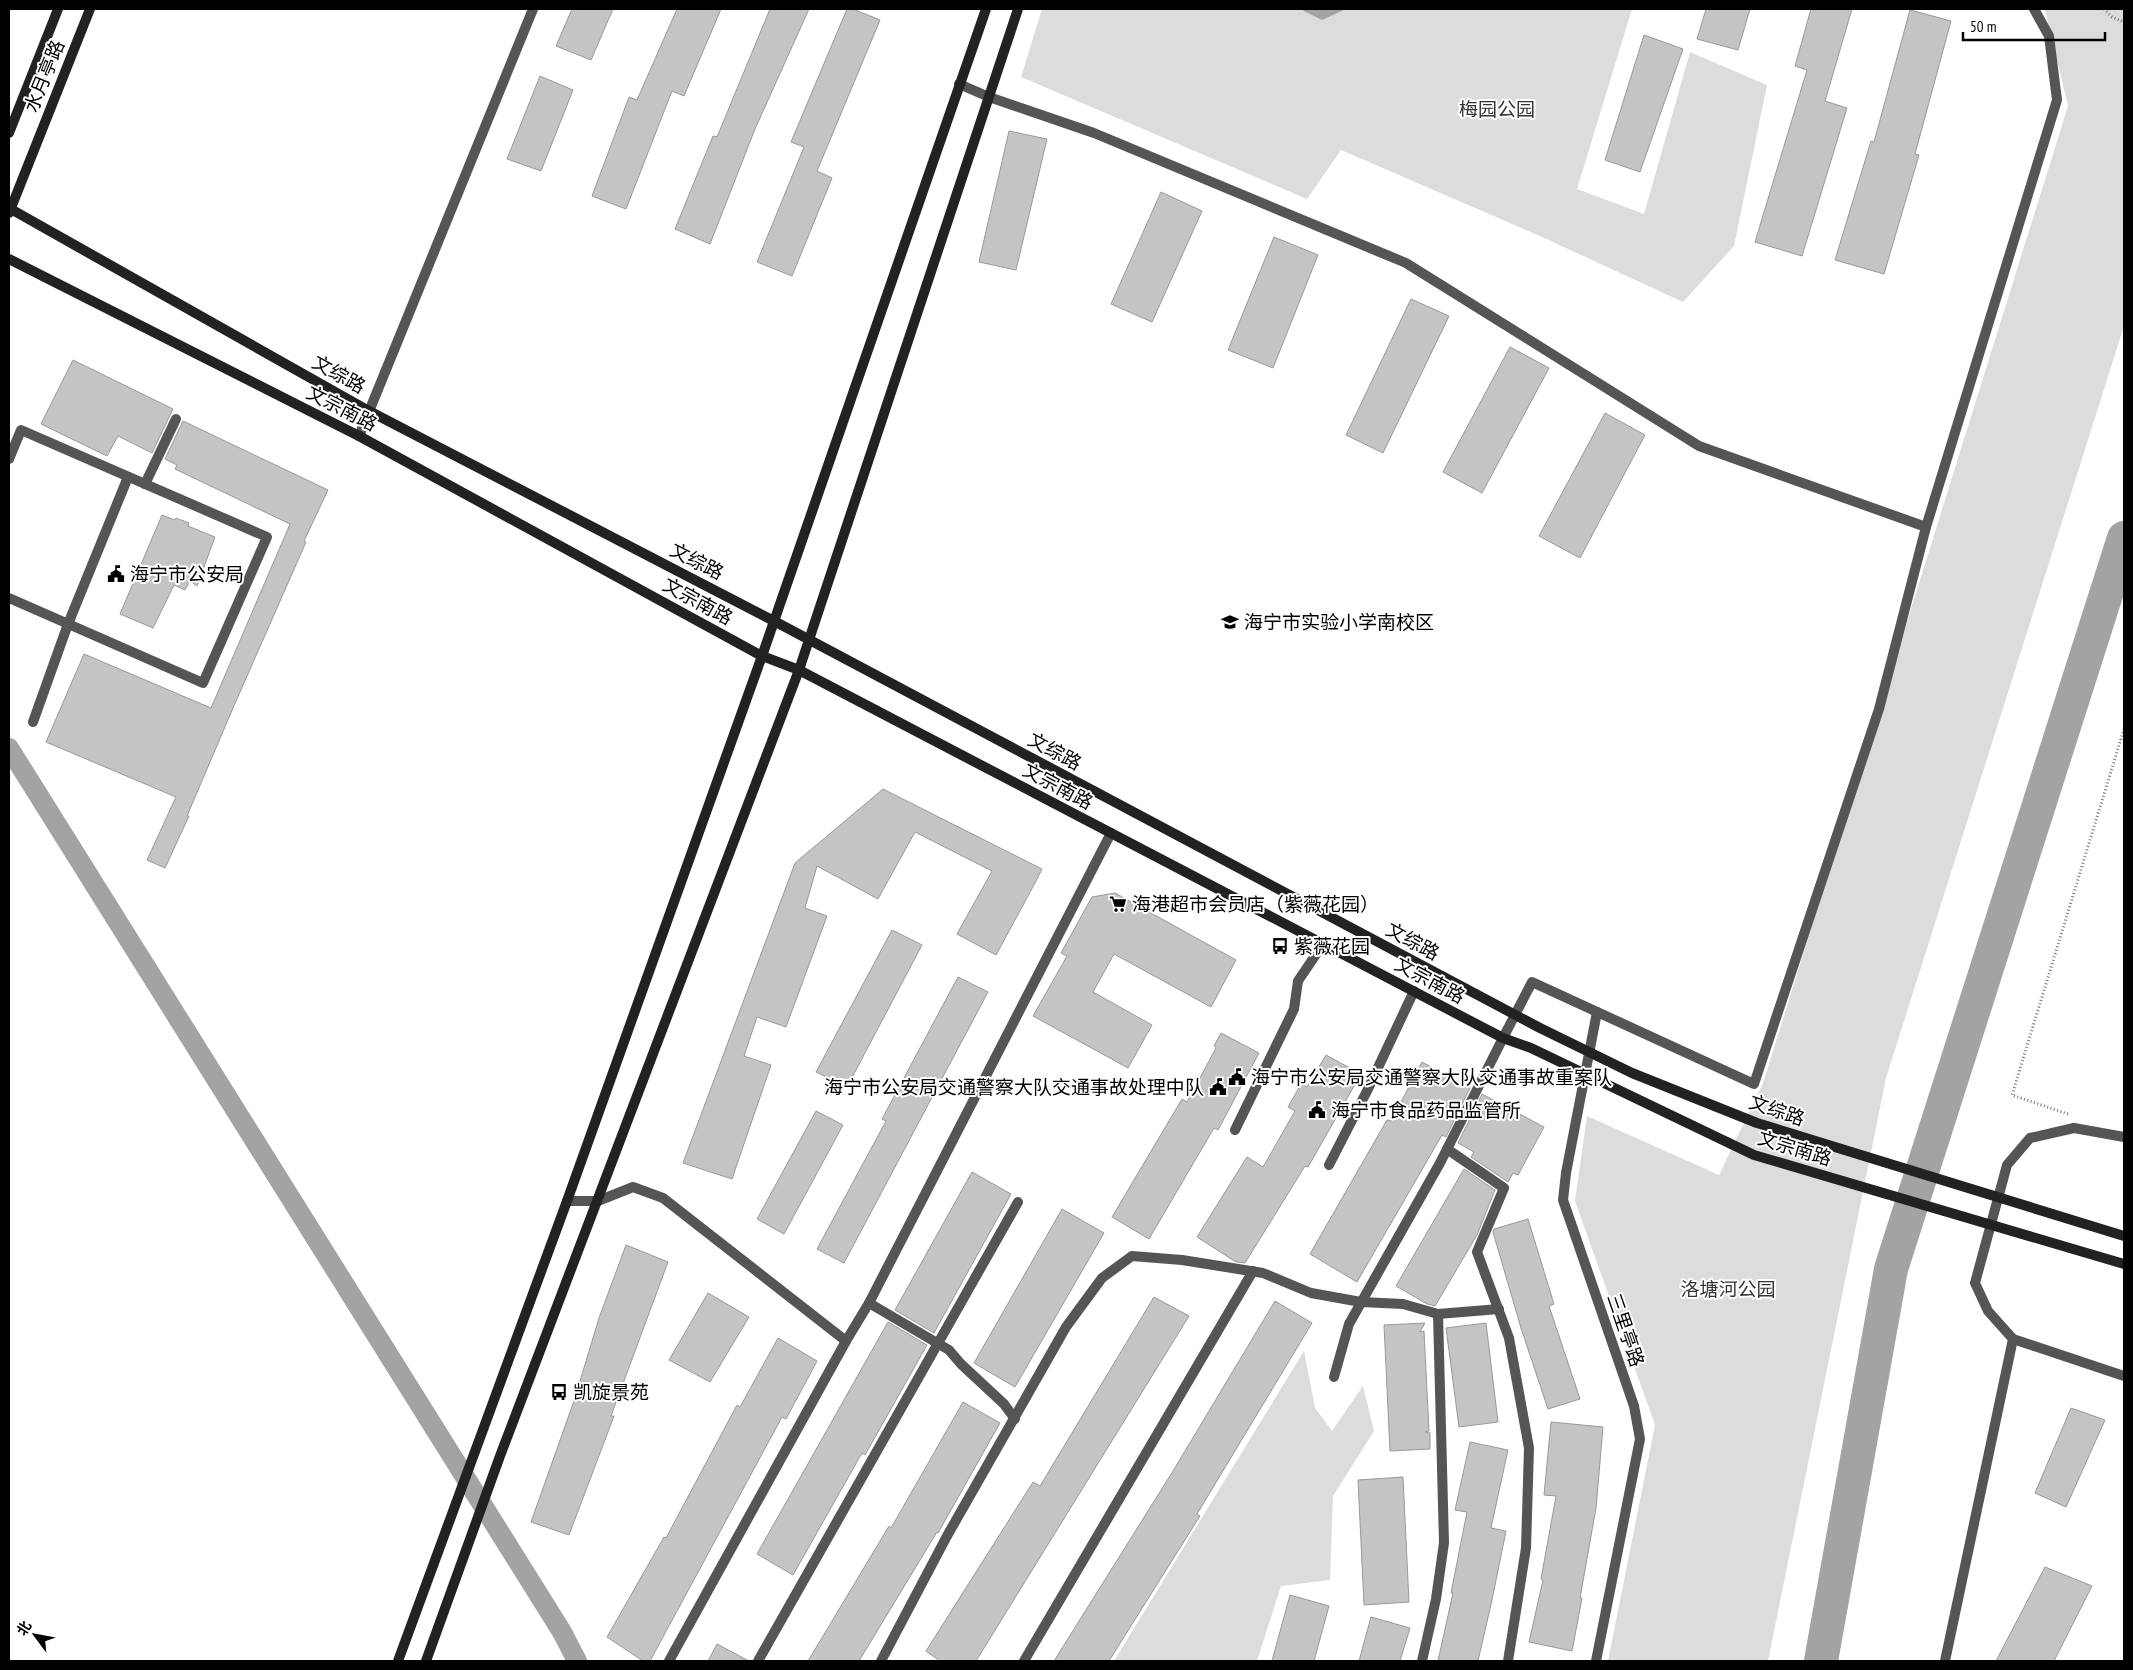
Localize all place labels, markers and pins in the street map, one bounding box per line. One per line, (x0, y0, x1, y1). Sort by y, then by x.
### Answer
place label: 海宁市公安局 (130, 562, 244, 586)
public building icon: 海宁市公安局 (106, 564, 126, 584)
place label: 海宁市实验小学南校区 (1244, 610, 1434, 634)
school or university icon: 海宁市实验小学南校区 (1220, 612, 1240, 632)
place label: 海港超市会员店（紫薇花园） (1132, 892, 1379, 916)
supermarket icon: 海港超市会员店（紫薇花园） (1108, 894, 1128, 914)
place label: 紫薇花园 (1294, 934, 1370, 958)
bus stop icon: 紫薇花园 (1270, 936, 1290, 956)
place label: 海宁市公安局交通警察大队交通事故重案队 (1251, 1065, 1612, 1089)
public building icon: 海宁市公安局交通警察大队交通事故重案队 (1227, 1067, 1247, 1087)
place label: 海宁市公安局交通警察大队交通事故处理中队 (824, 1075, 1204, 1099)
public building icon: 海宁市公安局交通警察大队交通事故处理中队 (1208, 1077, 1228, 1097)
place label: 海宁市食品药品监管所 (1331, 1098, 1521, 1122)
public building icon: 海宁市食品药品监管所 (1307, 1100, 1327, 1120)
place label: 凯旋景苑 (573, 1380, 649, 1404)
bus stop icon: 凯旋景苑 (549, 1382, 569, 1402)

